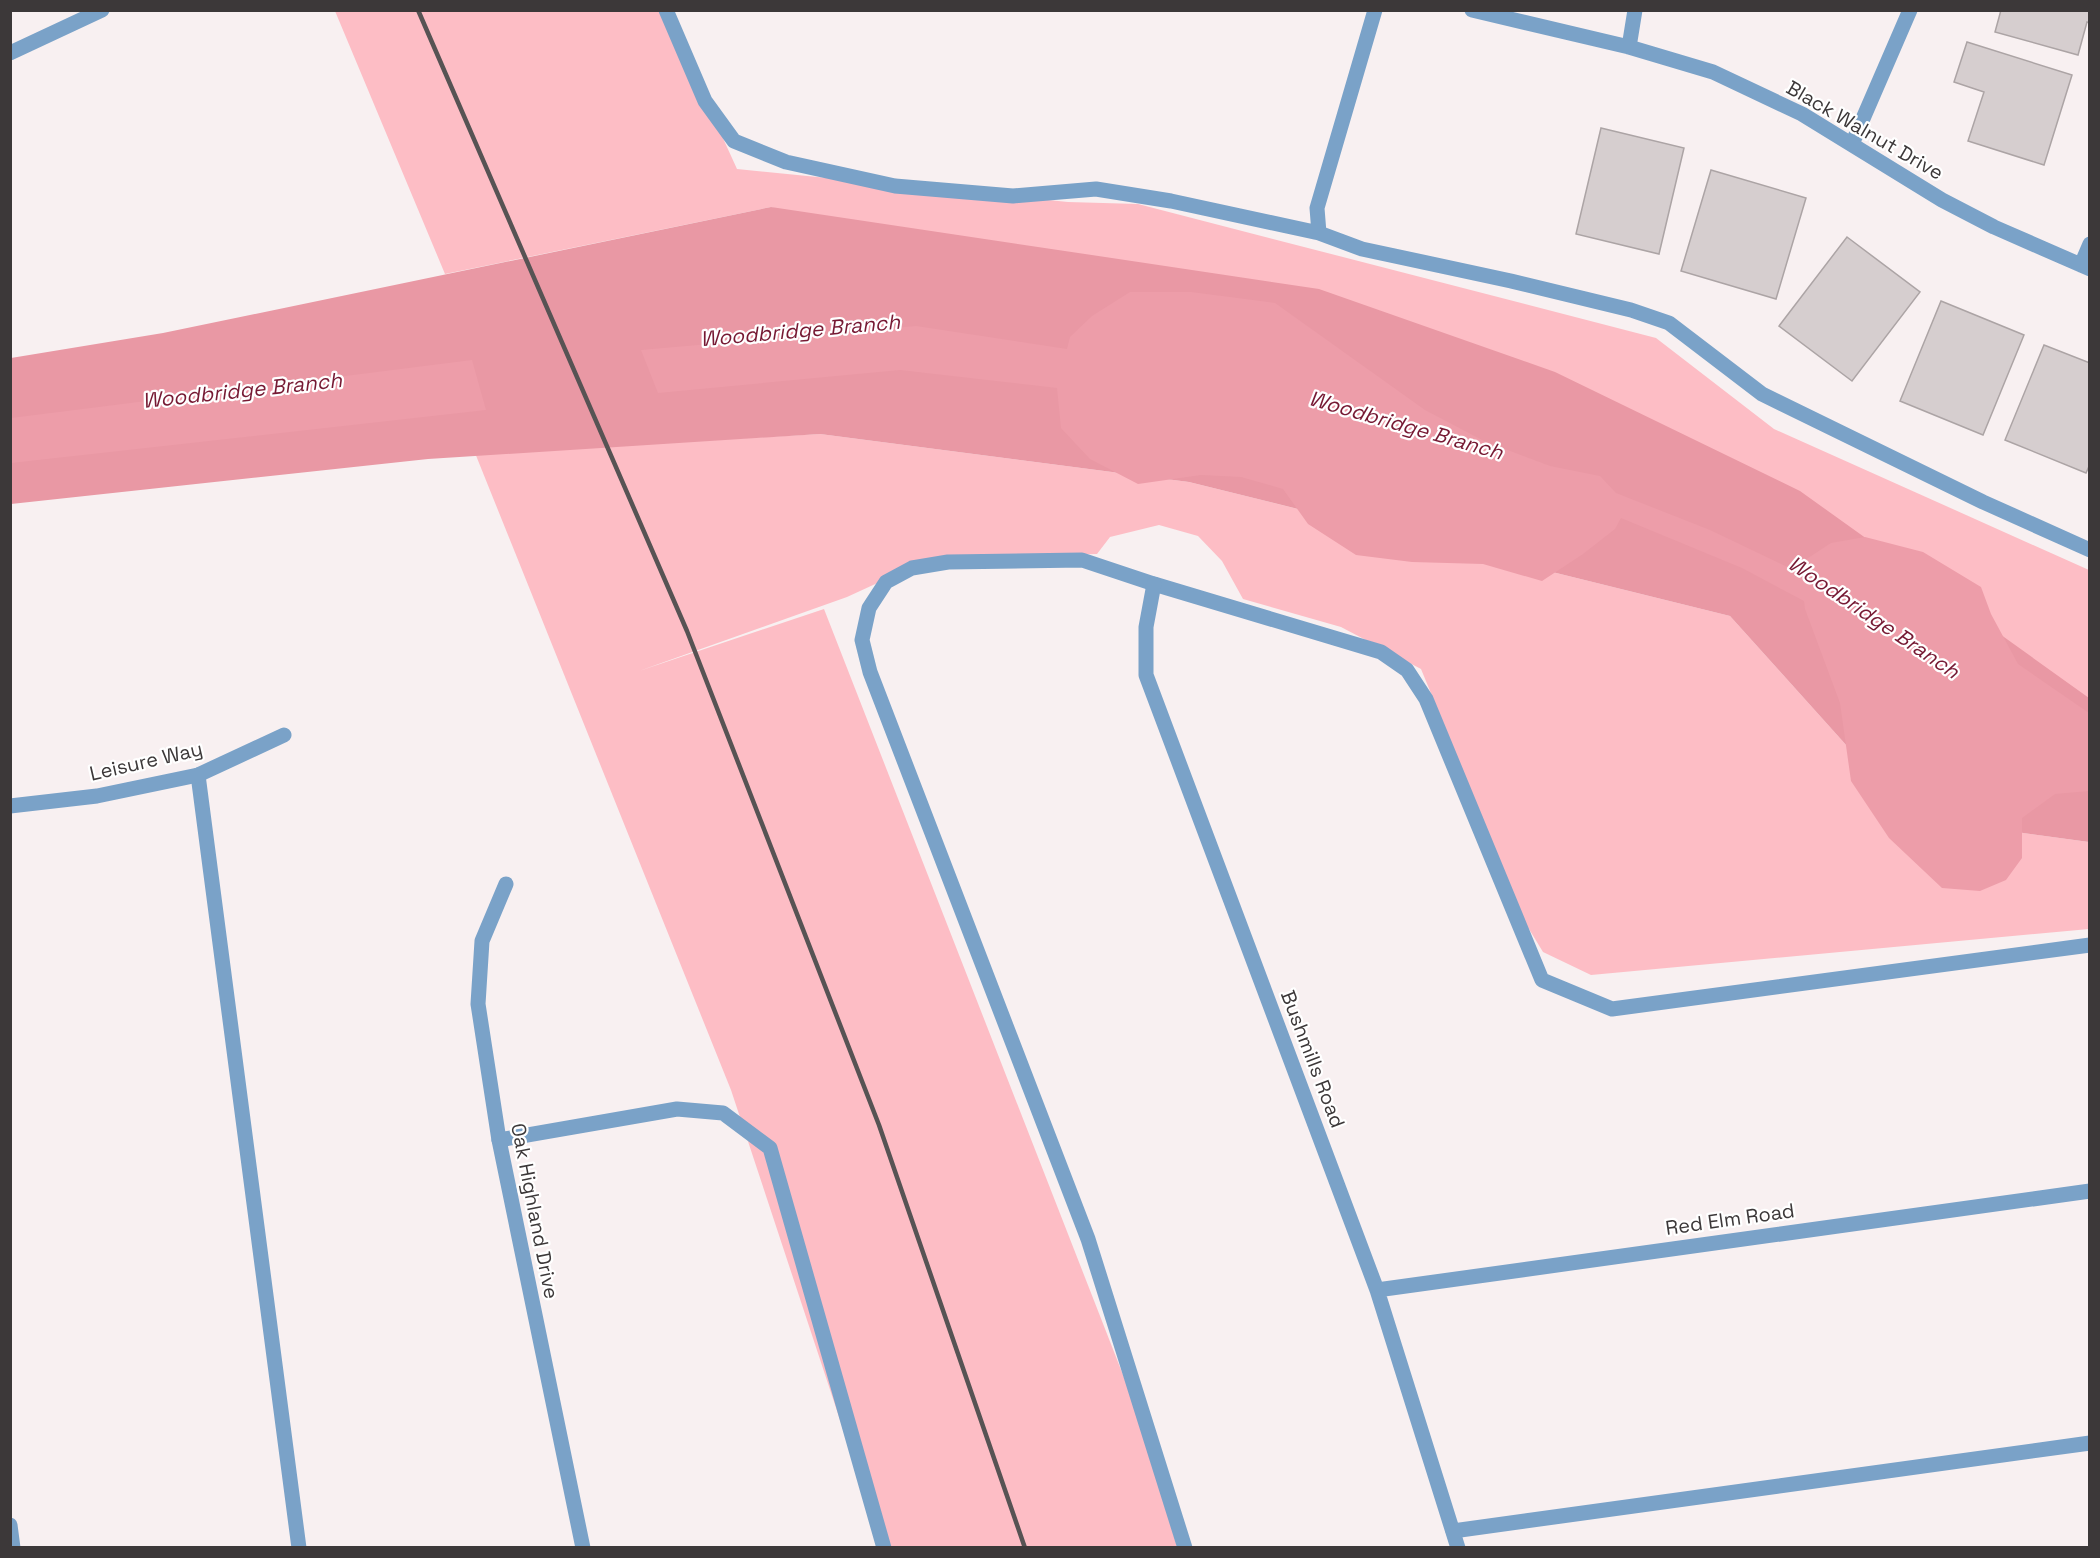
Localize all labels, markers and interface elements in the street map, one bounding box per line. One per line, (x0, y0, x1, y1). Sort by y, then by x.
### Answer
street label: Black Walnut Drive (1782, 74, 1948, 186)
water label: Woodbridge Branch (699, 308, 902, 352)
water label: Woodbridge Branch (141, 366, 344, 414)
water label: Woodbridge Branch (1306, 384, 1507, 466)
water label: Woodbridge Branch (1783, 550, 1966, 685)
street label: Leisure Way (87, 735, 205, 787)
street label: Bushmills Road (1275, 987, 1351, 1131)
street label: Oak Highland Drive (505, 1121, 565, 1301)
street label: Red Elm Road (1664, 1197, 1796, 1241)

